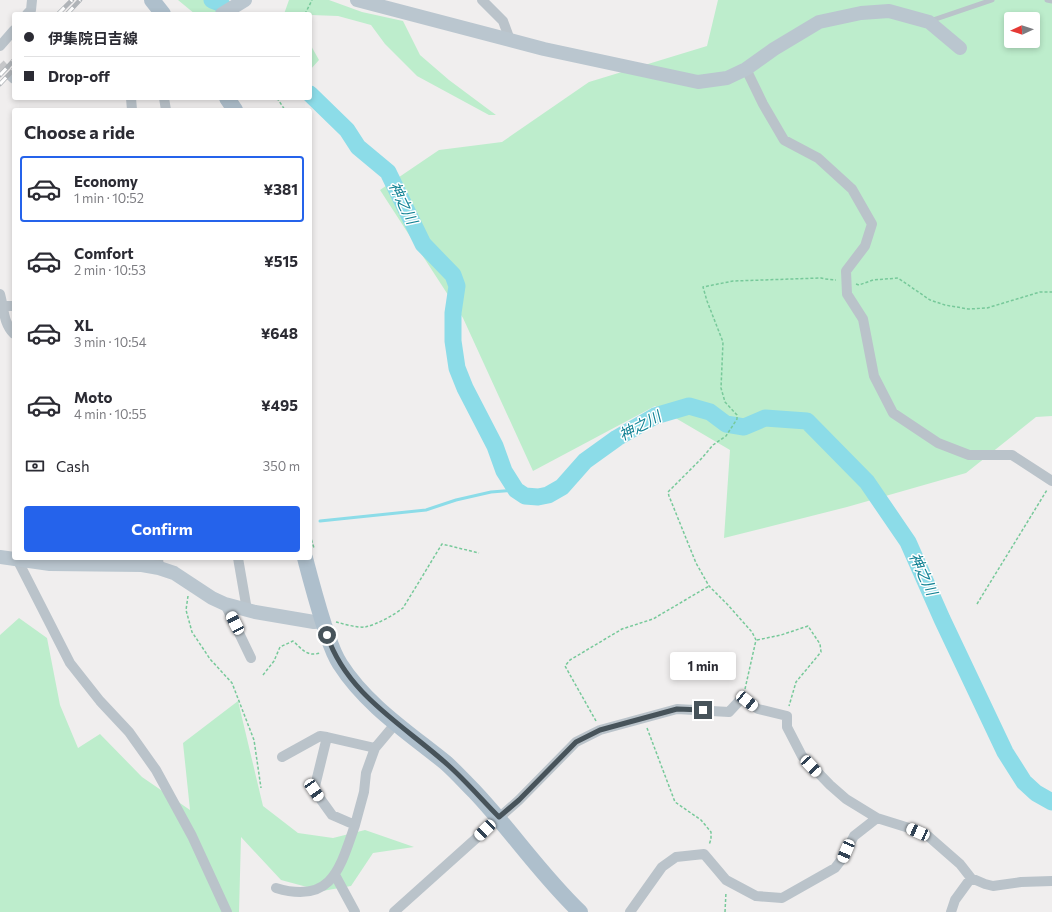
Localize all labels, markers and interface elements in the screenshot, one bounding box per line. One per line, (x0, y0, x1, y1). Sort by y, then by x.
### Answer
north arrow (1004, 12, 1040, 48)
map controls (1004, 12, 1040, 48)
text: 伊集院日吉線 (48, 29, 138, 47)
text: Drop-off (48, 67, 110, 85)
text: Choose a ride (24, 121, 135, 143)
icon: car (26, 171, 62, 207)
text: Economy (74, 172, 138, 190)
water label: 神之川 (386, 178, 423, 229)
text: ¥381 (264, 180, 298, 198)
text: 1 min · 10:52 (74, 190, 144, 206)
icon: car (26, 243, 62, 279)
text: Comfort (74, 244, 134, 262)
text: ¥515 (264, 252, 298, 270)
text: 2 min · 10:53 (74, 262, 146, 278)
icon: car (26, 315, 62, 351)
text: XL (74, 316, 93, 334)
text: ¥648 (261, 324, 298, 342)
text: 3 min · 10:54 (74, 334, 146, 350)
icon: car (26, 387, 62, 423)
text: Moto (74, 388, 113, 406)
text: ¥495 (261, 396, 298, 414)
text: 4 min · 10:55 (74, 406, 147, 422)
water label: 神之川 (615, 406, 665, 444)
icon: cash (24, 455, 46, 477)
text: Cash (56, 457, 90, 475)
text: 350 m (263, 458, 300, 474)
button: Confirm (24, 506, 300, 552)
water label: 神之川 (906, 549, 942, 600)
car (224, 610, 246, 636)
route start (318, 626, 336, 644)
callout: 1 min (670, 652, 736, 680)
text: 1 min (688, 658, 718, 674)
car (734, 689, 760, 713)
route end (694, 701, 712, 719)
car (798, 753, 824, 779)
car (302, 777, 326, 803)
car (472, 817, 498, 843)
car (905, 822, 931, 842)
car (836, 838, 856, 864)

